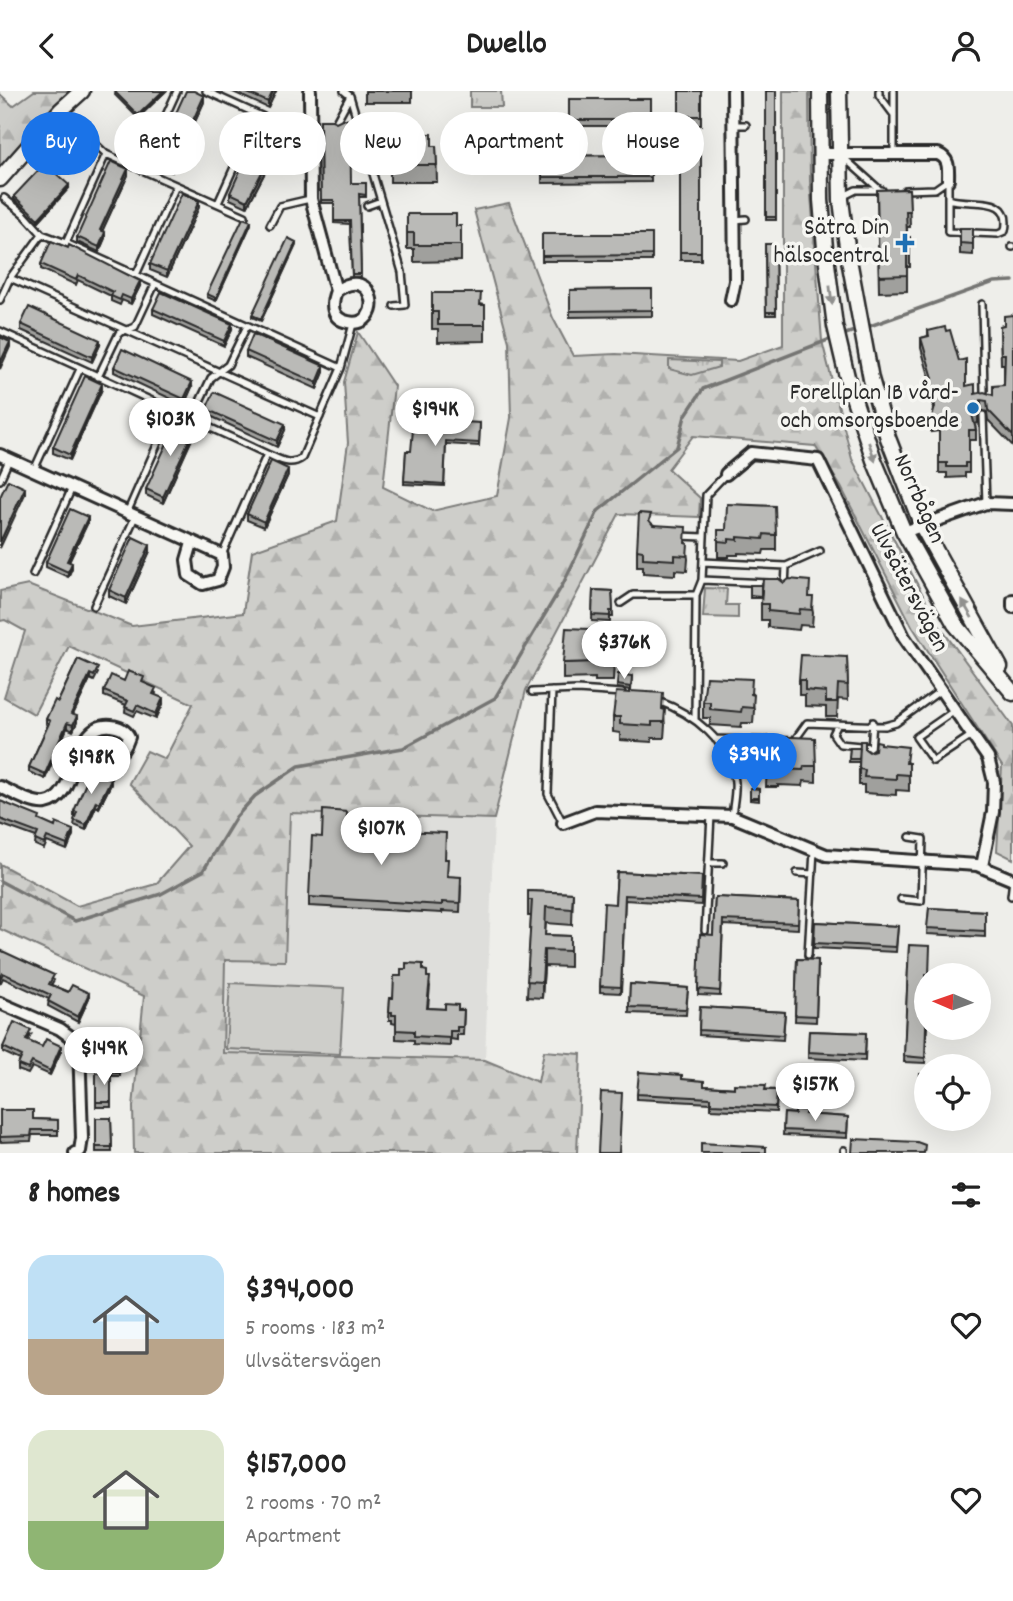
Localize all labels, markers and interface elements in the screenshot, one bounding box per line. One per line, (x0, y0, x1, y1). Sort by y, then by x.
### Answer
text: Dwello (466, 23, 547, 69)
icon: back (28, 27, 66, 65)
icon: person (947, 27, 985, 65)
chip: Buy (21, 112, 100, 175)
chip: Rent (114, 112, 205, 175)
chip: Filters (219, 112, 326, 175)
chip: New (340, 112, 426, 175)
chip: Apartment (440, 112, 588, 175)
chip: House (602, 112, 704, 175)
place label: Sätra Din hälsocentral (774, 212, 889, 274)
marker: Sätra Din hälsocentral (895, 233, 915, 253)
one-way arrow (826, 284, 837, 306)
place label: Forellplan 1B vård- och omsorgsboende (780, 377, 959, 439)
pin: $194K (386, 389, 484, 448)
text: $194K (411, 394, 459, 427)
pin: $103K (121, 399, 219, 458)
marker: Forellplan 1B vård- och omsorgsboende (965, 400, 981, 416)
text: $103K (145, 404, 195, 437)
one-way arrow (867, 441, 878, 462)
street label: Norrbågen (883, 449, 953, 549)
street label: Ulvsätersvägen (860, 517, 956, 659)
one-way arrow (961, 600, 973, 619)
pin: $376K (575, 621, 673, 681)
text: $376K (598, 627, 650, 660)
pin: $394K (705, 733, 803, 793)
pin: $198K (42, 737, 140, 796)
text: $394K (728, 739, 780, 772)
text: $198K (67, 742, 115, 775)
pin: $107K (332, 807, 430, 867)
text: $107K (357, 813, 405, 846)
north arrow (914, 963, 990, 1039)
map controls (914, 963, 991, 1131)
pin: $149K (55, 1027, 153, 1087)
text: $149K (80, 1033, 128, 1066)
button: locate (914, 1054, 991, 1131)
pin: $157K (766, 1063, 864, 1123)
text: $157K (792, 1069, 838, 1102)
text: 8 homes (28, 1174, 120, 1217)
icon: filters (947, 1176, 985, 1214)
text: $394,000 (245, 1270, 354, 1313)
icon: home (84, 1283, 168, 1367)
icon: heart (947, 1306, 985, 1344)
text: 5 rooms · 183 m² (245, 1313, 385, 1346)
text: Ulvsätersvägen (245, 1346, 381, 1379)
text: $157,000 (245, 1445, 347, 1488)
icon: home (84, 1458, 168, 1542)
icon: heart (947, 1481, 985, 1519)
text: 2 rooms · 70 m² (245, 1488, 381, 1521)
text: Apartment (245, 1521, 341, 1554)

